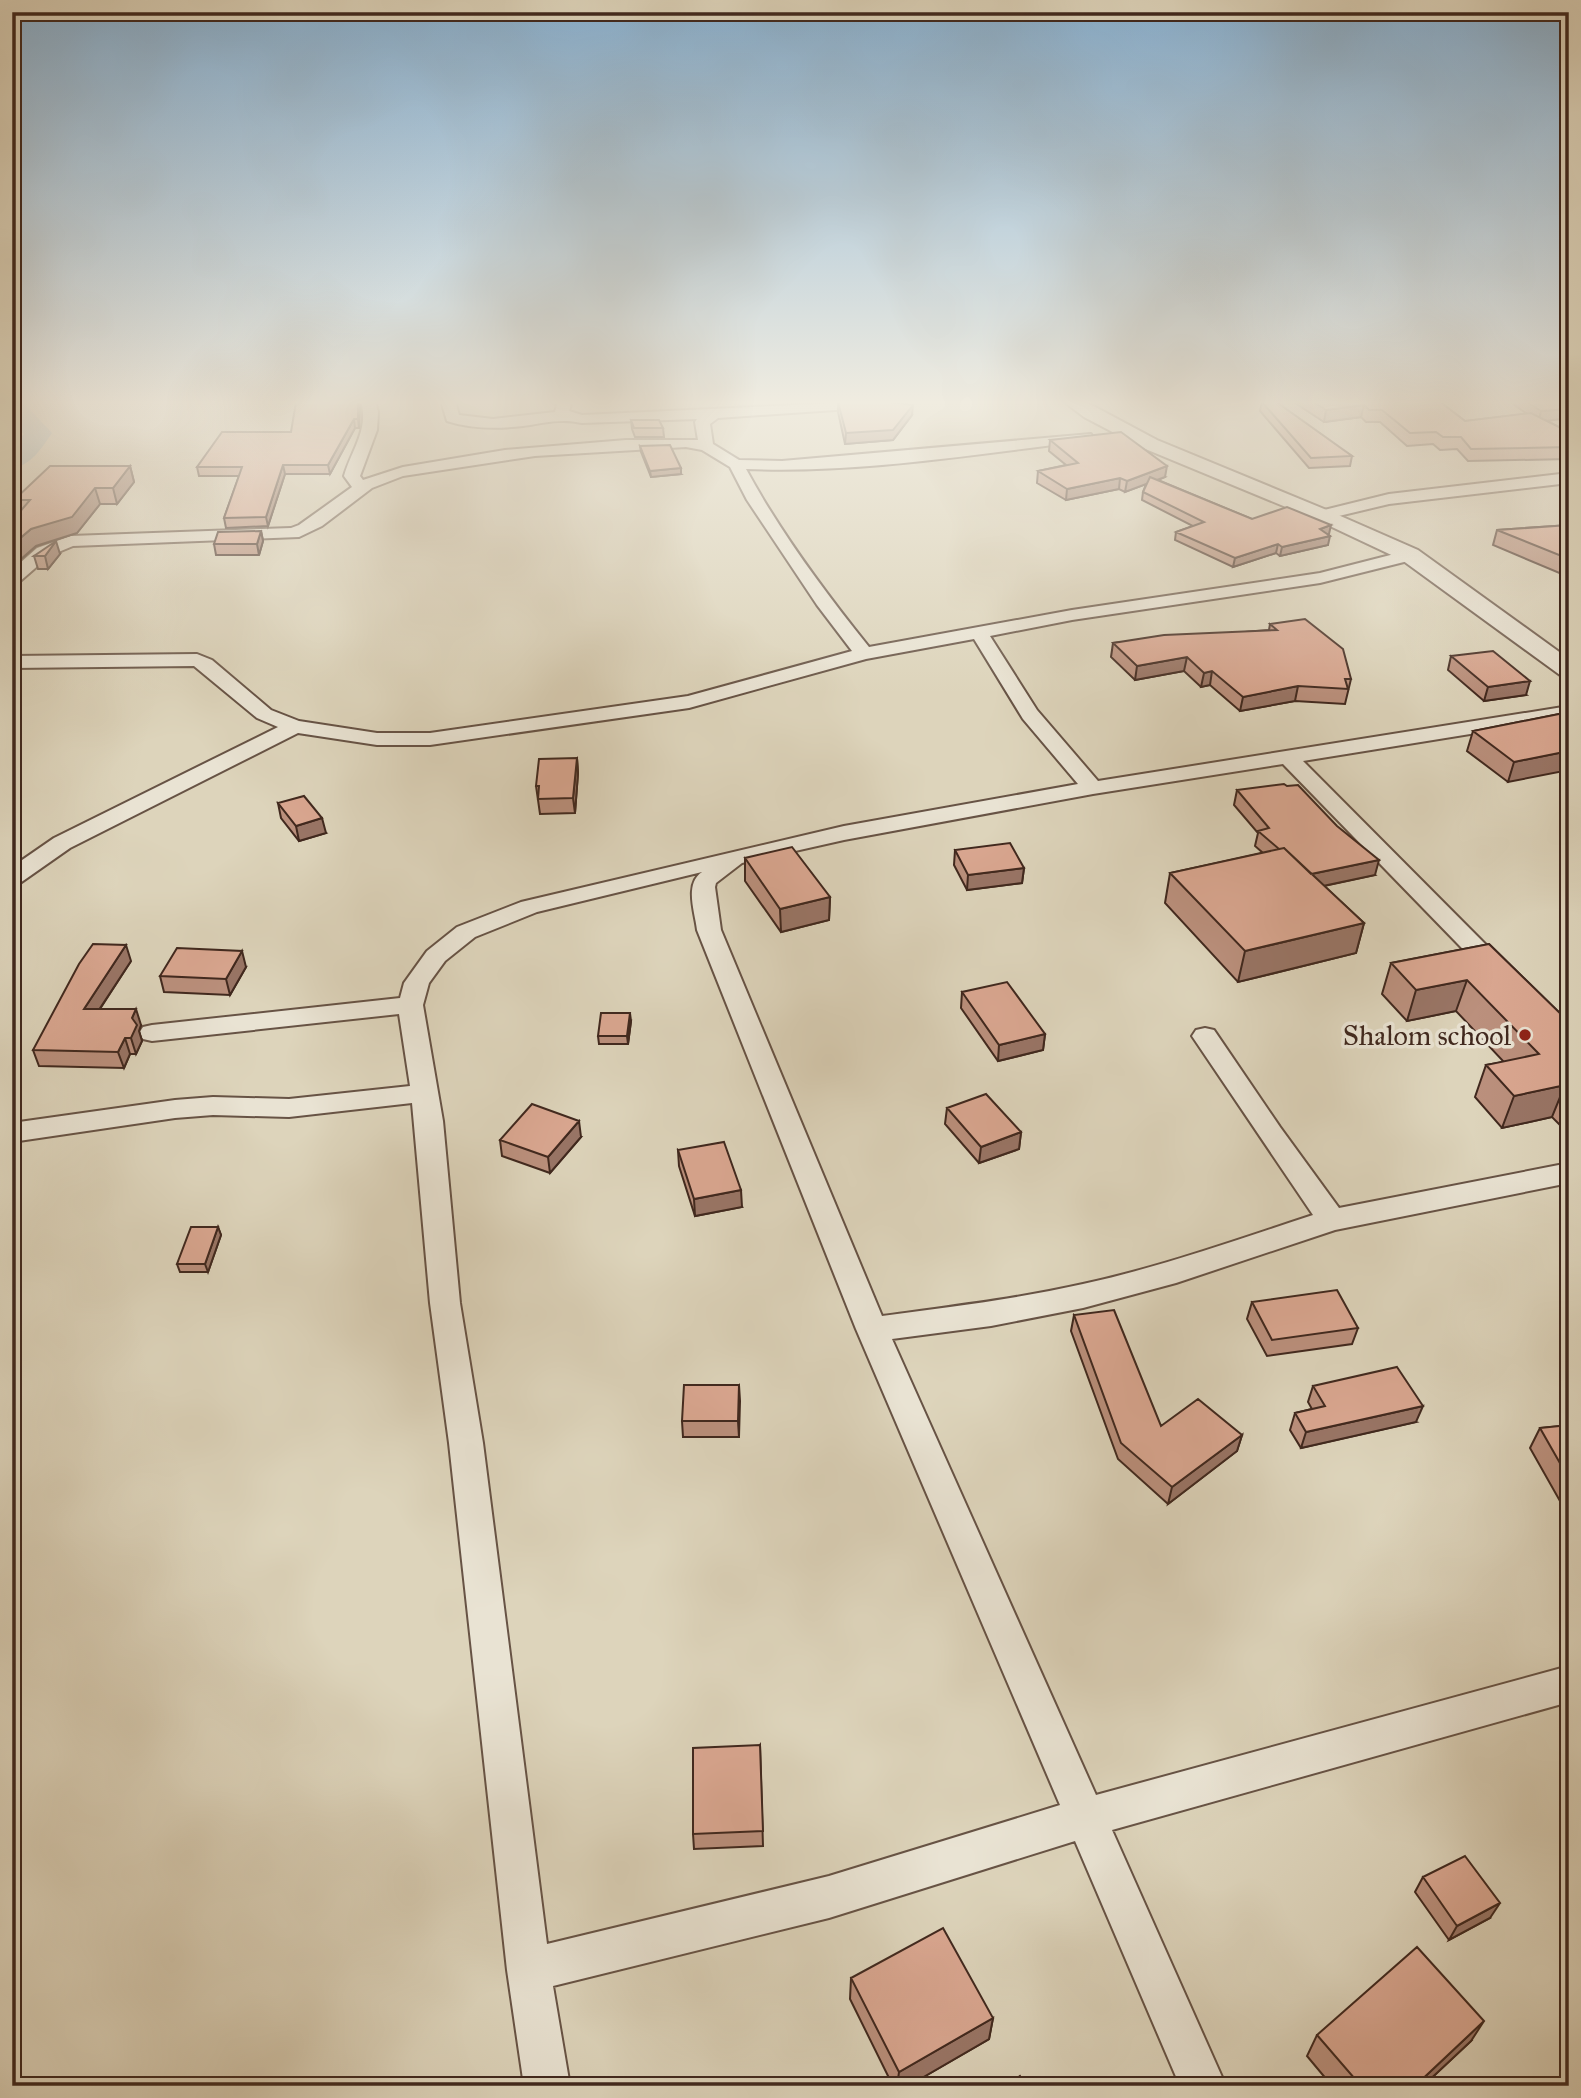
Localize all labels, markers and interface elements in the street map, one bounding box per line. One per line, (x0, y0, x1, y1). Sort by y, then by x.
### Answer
place label: Shalom school (1343, 1018, 1511, 1053)
marker: Shalom school (1517, 1027, 1533, 1043)

